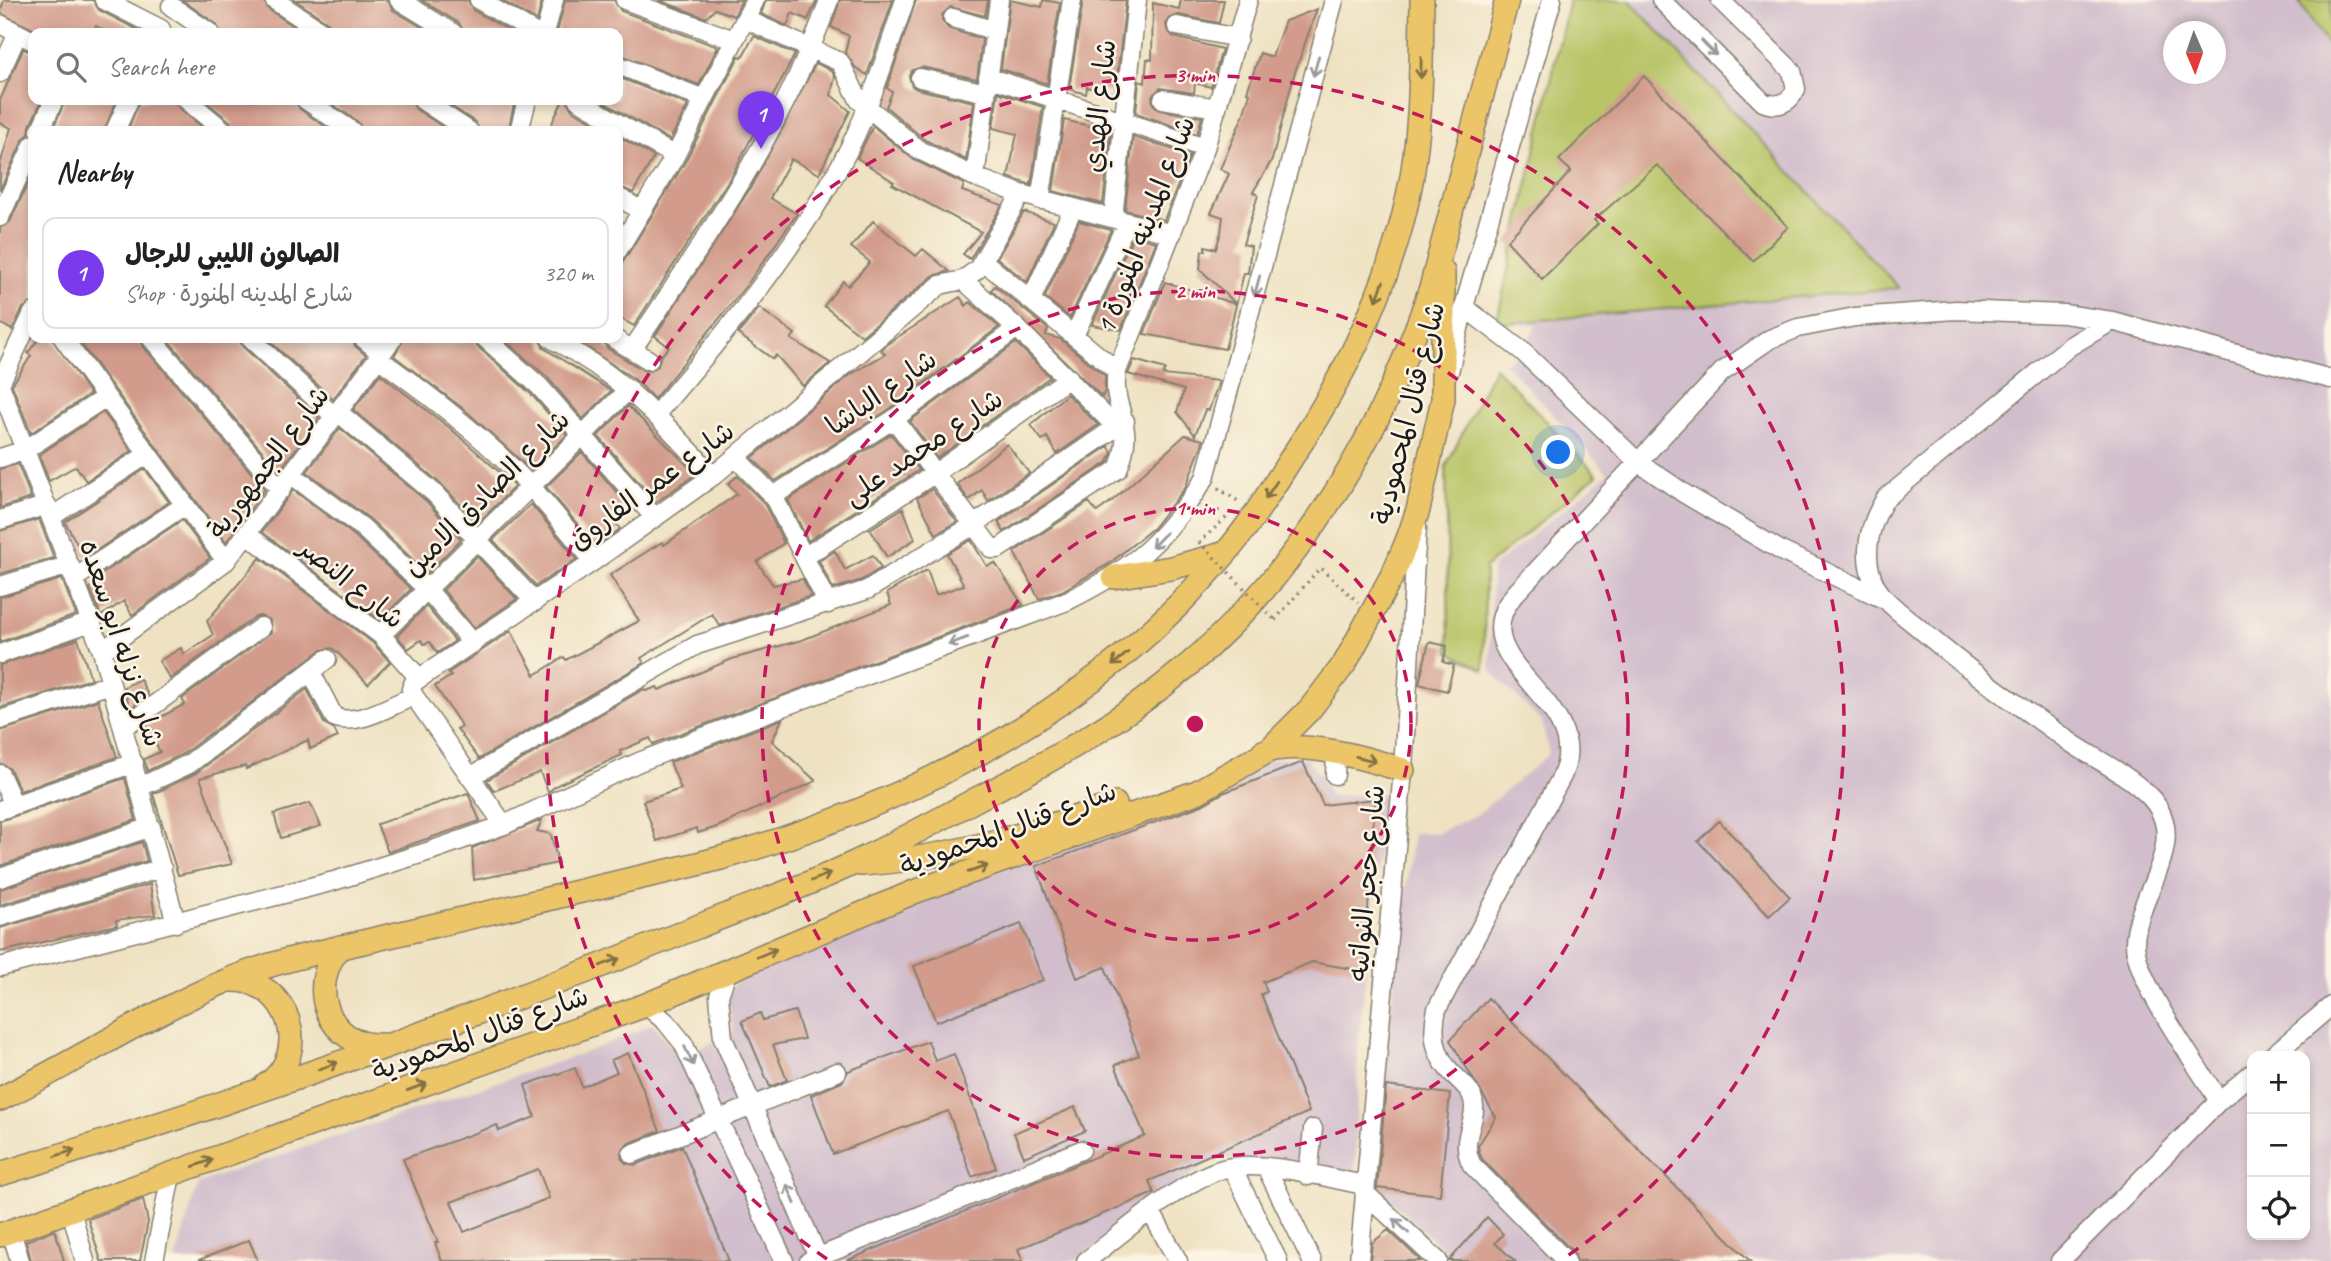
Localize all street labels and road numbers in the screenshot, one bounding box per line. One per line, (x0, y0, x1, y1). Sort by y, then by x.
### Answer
street label: شارع الهدي (1075, 38, 1126, 175)
street label: شارع المدينه المنورة 1 (1087, 111, 1205, 340)
street label: شارع قنال المحمودية (1363, 298, 1455, 528)
street label: شارع الباشا (819, 341, 944, 445)
street label: شارع الجمهورية (199, 379, 339, 547)
street label: شارع محمد على (836, 381, 1011, 515)
street label: شارع الصادق الامين (395, 402, 578, 585)
street label: شارع عمر الفاروق (561, 413, 742, 559)
street label: شارع النصر (289, 529, 412, 638)
street label: شارع نزله ابو سعده (70, 535, 172, 752)
street label: شارع قنال المحمودية (895, 773, 1122, 885)
street label: شارع حجر النواتيه (1340, 783, 1394, 983)
street label: شارع قنال المحمودية (367, 978, 594, 1090)

